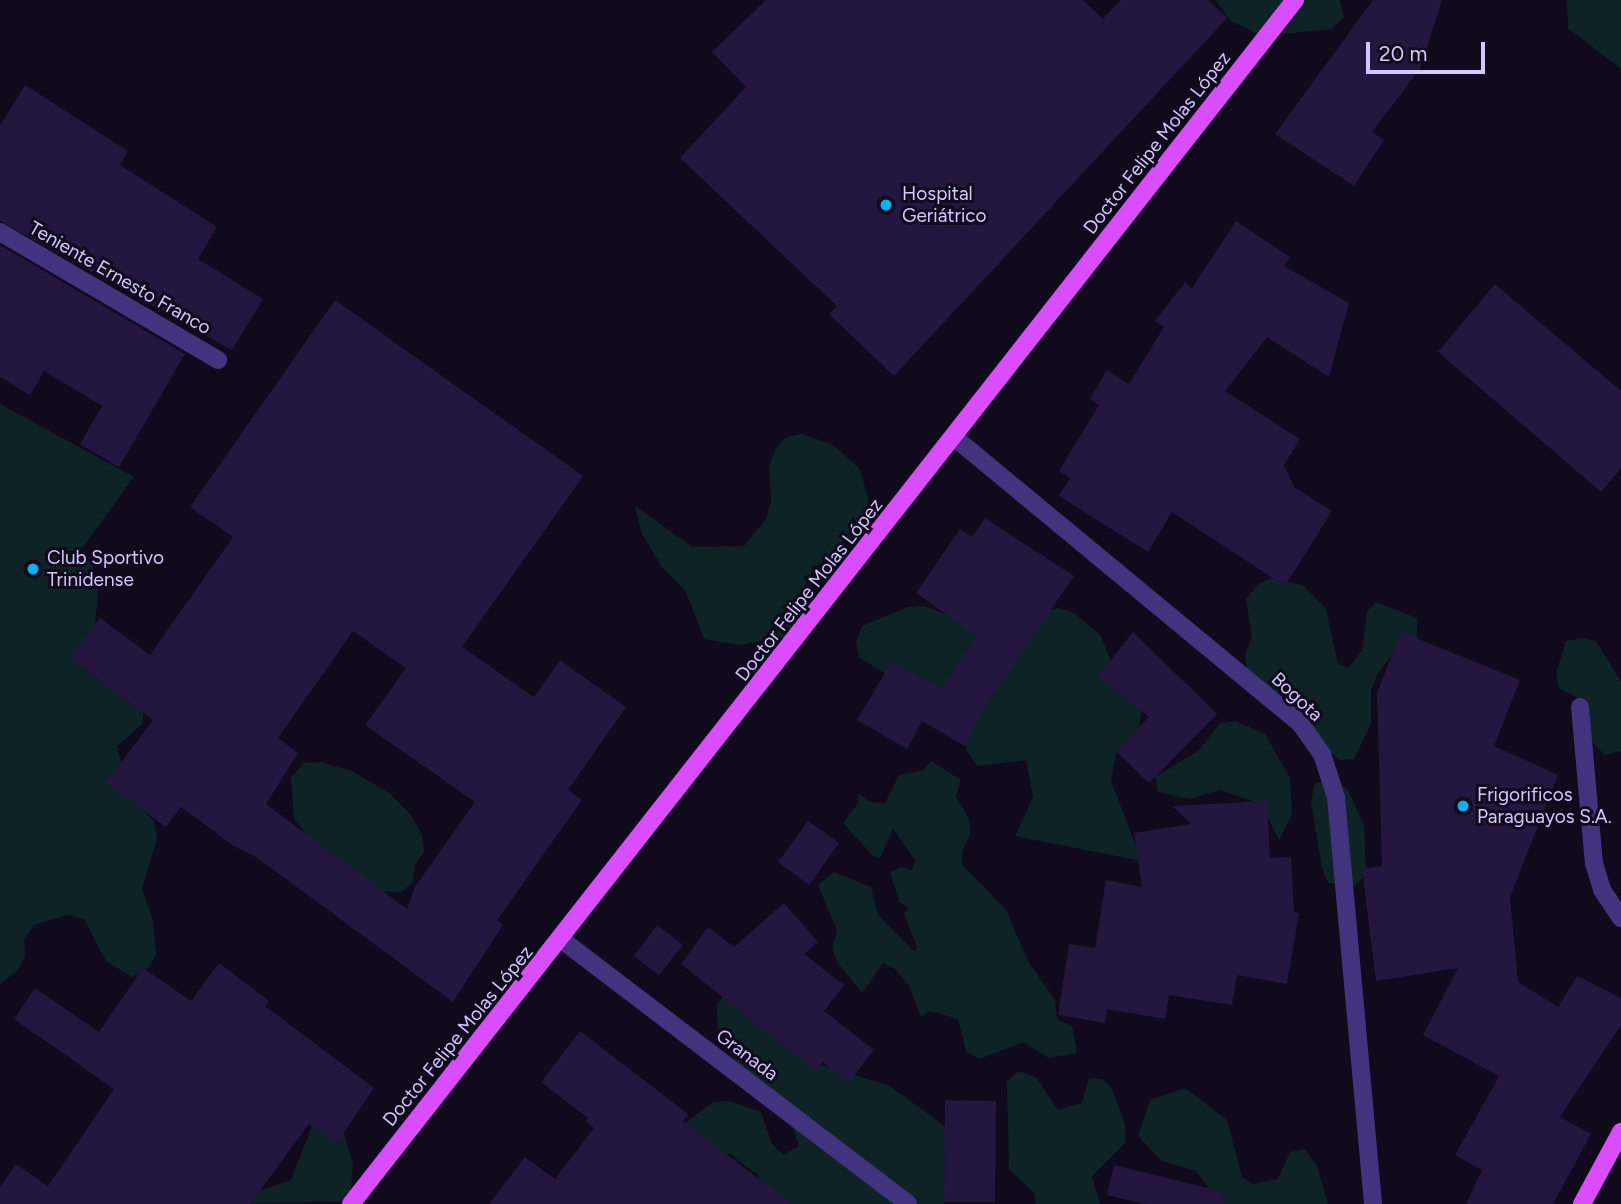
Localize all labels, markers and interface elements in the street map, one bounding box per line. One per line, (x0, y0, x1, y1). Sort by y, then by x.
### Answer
scale bar (1369, 28, 1488, 72)
text: 20 m (1379, 41, 1427, 66)
street label: Doctor Felipe Molas López (1079, 47, 1235, 239)
place label: Hospital Geriátrico (902, 183, 987, 227)
marker: Hospital Geriátrico (876, 195, 896, 215)
street label: Teniente Ernesto Franco (25, 217, 215, 339)
street label: Doctor Felipe Molas López (731, 494, 887, 686)
place label: Club Sportivo Trinidense (47, 547, 164, 591)
marker: Club Sportivo Trinidense (25, 561, 41, 577)
street label: Bogota (1267, 668, 1327, 726)
place label: Frigorificos Paraguayos S.A. (1477, 784, 1612, 828)
marker: Frigorificos Paraguayos S.A. (1455, 798, 1471, 814)
street label: Doctor Felipe Molas López (378, 941, 538, 1131)
street label: Granada (712, 1024, 782, 1086)

